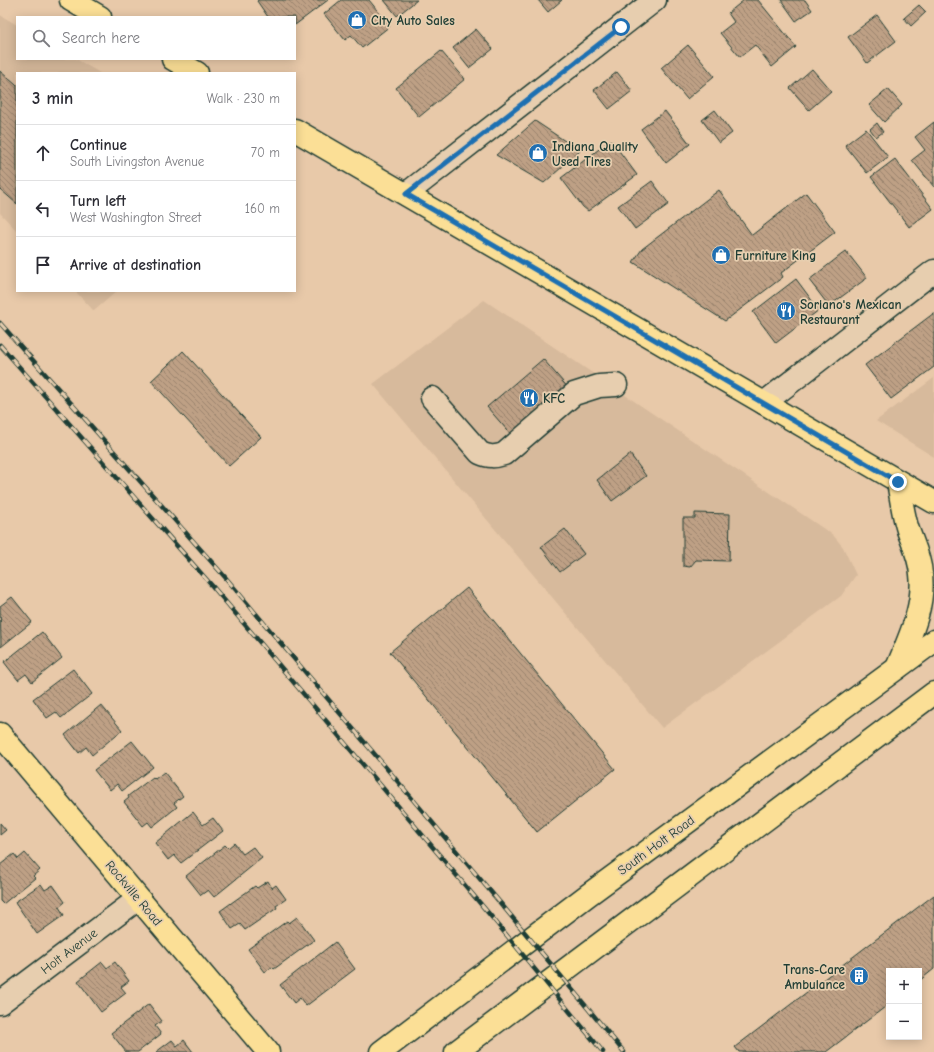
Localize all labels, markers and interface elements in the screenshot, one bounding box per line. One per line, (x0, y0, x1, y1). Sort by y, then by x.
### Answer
shop icon: City Auto Sales (346, 9, 368, 31)
place label: City Auto Sales (371, 13, 455, 28)
search box (16, 16, 296, 60)
route start (612, 18, 630, 36)
icon: search (30, 27, 52, 49)
text: Search here (62, 29, 140, 47)
text: 3 min (32, 89, 73, 108)
text: Walk · 230 m (206, 91, 280, 106)
text: Continue (70, 136, 127, 154)
place label: Indiana Quality Used Tires (552, 139, 638, 169)
icon: ahead (32, 142, 54, 164)
shop icon: Indiana Quality Used Tires (527, 142, 549, 164)
text: 70 m (251, 145, 280, 160)
text: South Livingston Avenue (70, 154, 204, 169)
text: Turn left (70, 192, 126, 210)
icon: left (32, 198, 54, 220)
text: 160 m (245, 201, 280, 216)
text: West Washington Street (70, 210, 201, 225)
shop icon: Furniture King (710, 244, 732, 266)
place label: Furniture King (735, 248, 816, 263)
icon: arrive (32, 254, 54, 276)
text: Arrive at destination (70, 256, 201, 274)
place label: Soriano's Mexican Restaurant (800, 297, 902, 327)
restaurant icon: Soriano's Mexican Restaurant (775, 300, 797, 322)
restaurant icon: KFC (518, 387, 540, 409)
place label: KFC (543, 391, 565, 406)
route end (889, 473, 907, 491)
street label: South Holt Road (615, 812, 697, 878)
street label: Rockville Road (103, 858, 165, 928)
street label: Holt Avenue (38, 925, 101, 977)
place label: Trans-Care Ambulance (783, 962, 846, 992)
building icon: Trans-Care Ambulance (848, 965, 870, 987)
map controls (886, 968, 922, 1040)
button: + (886, 968, 922, 1004)
button: − (886, 1004, 922, 1040)

